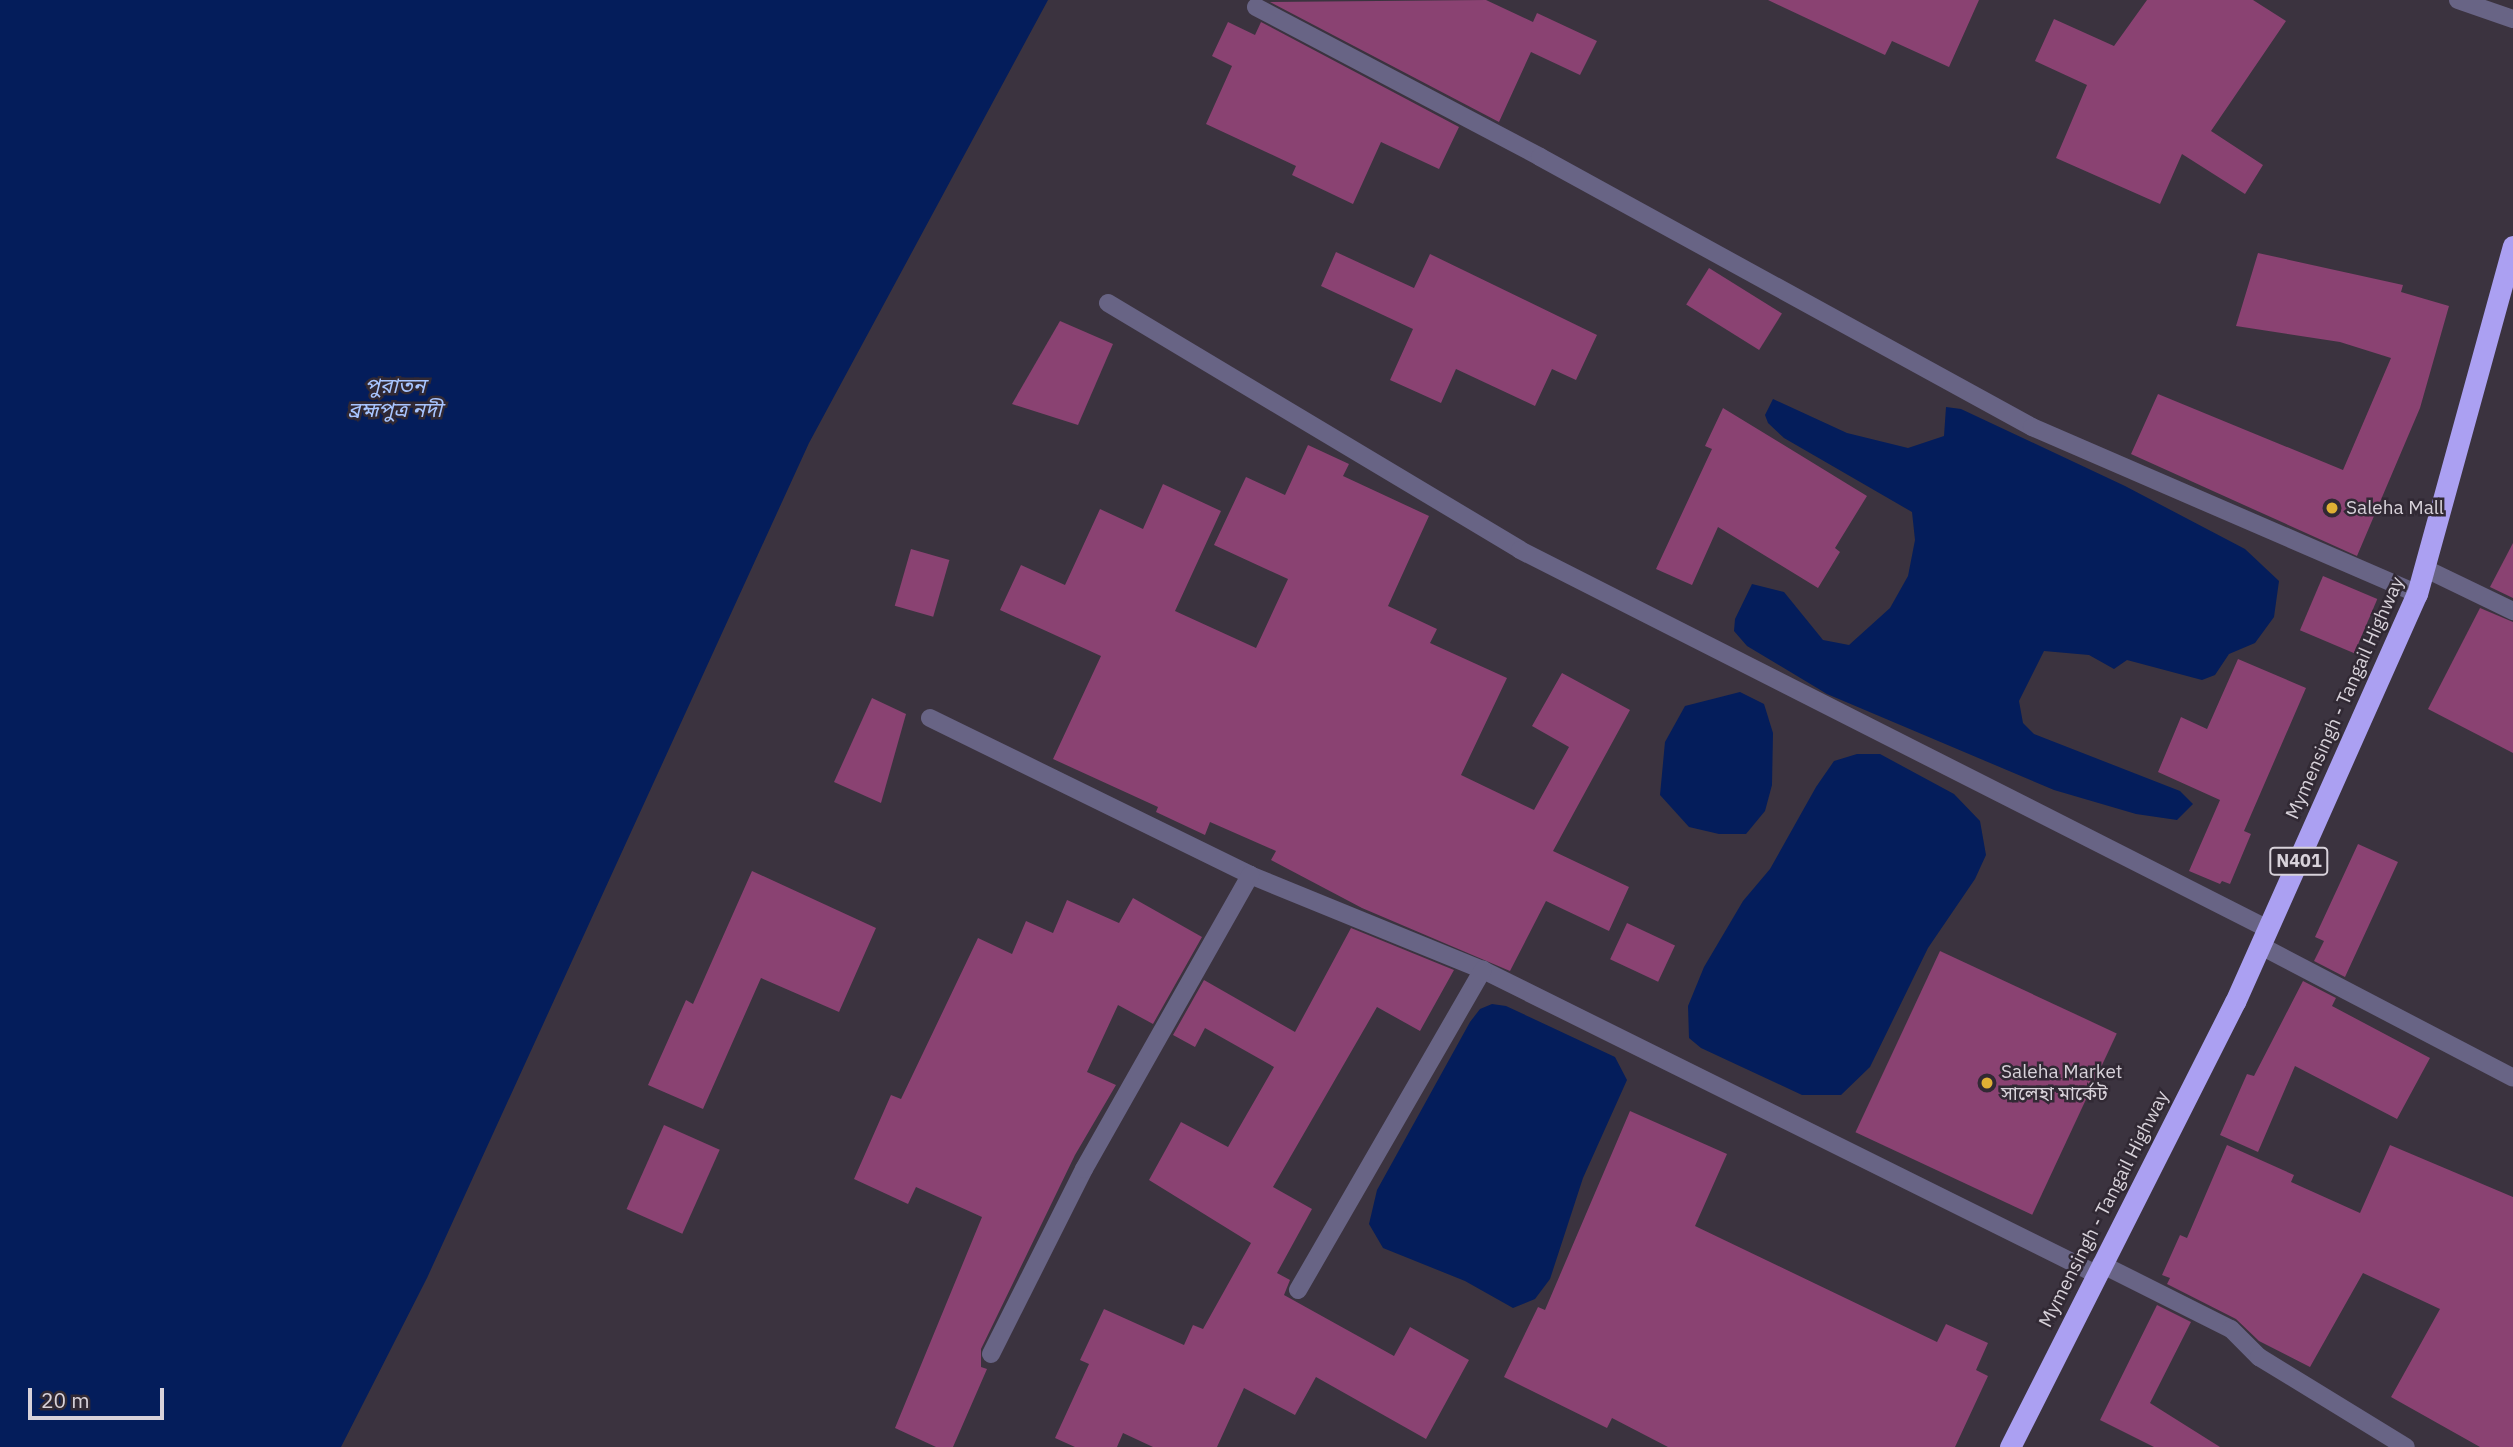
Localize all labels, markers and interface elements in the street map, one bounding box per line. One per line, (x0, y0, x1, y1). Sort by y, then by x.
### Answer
water label: পুরাতন ব্রহ্মপুত্র নদী (348, 372, 442, 422)
place label: Saleha Mall (2346, 497, 2444, 519)
marker: Saleha Mall (2324, 500, 2340, 516)
street label: Mymensingh - Tangail Highway (2281, 573, 2409, 823)
road number: N401 (2269, 846, 2329, 876)
place label: Saleha Market সালেহা মার্কেট (2001, 1061, 2123, 1105)
marker: Saleha Market সালেহা মার্কেট (1979, 1075, 1995, 1091)
street label: Mymensingh - Tangail Highway (2034, 1087, 2174, 1331)
scale bar (32, 1374, 168, 1418)
text: 20 m (41, 1386, 90, 1414)

